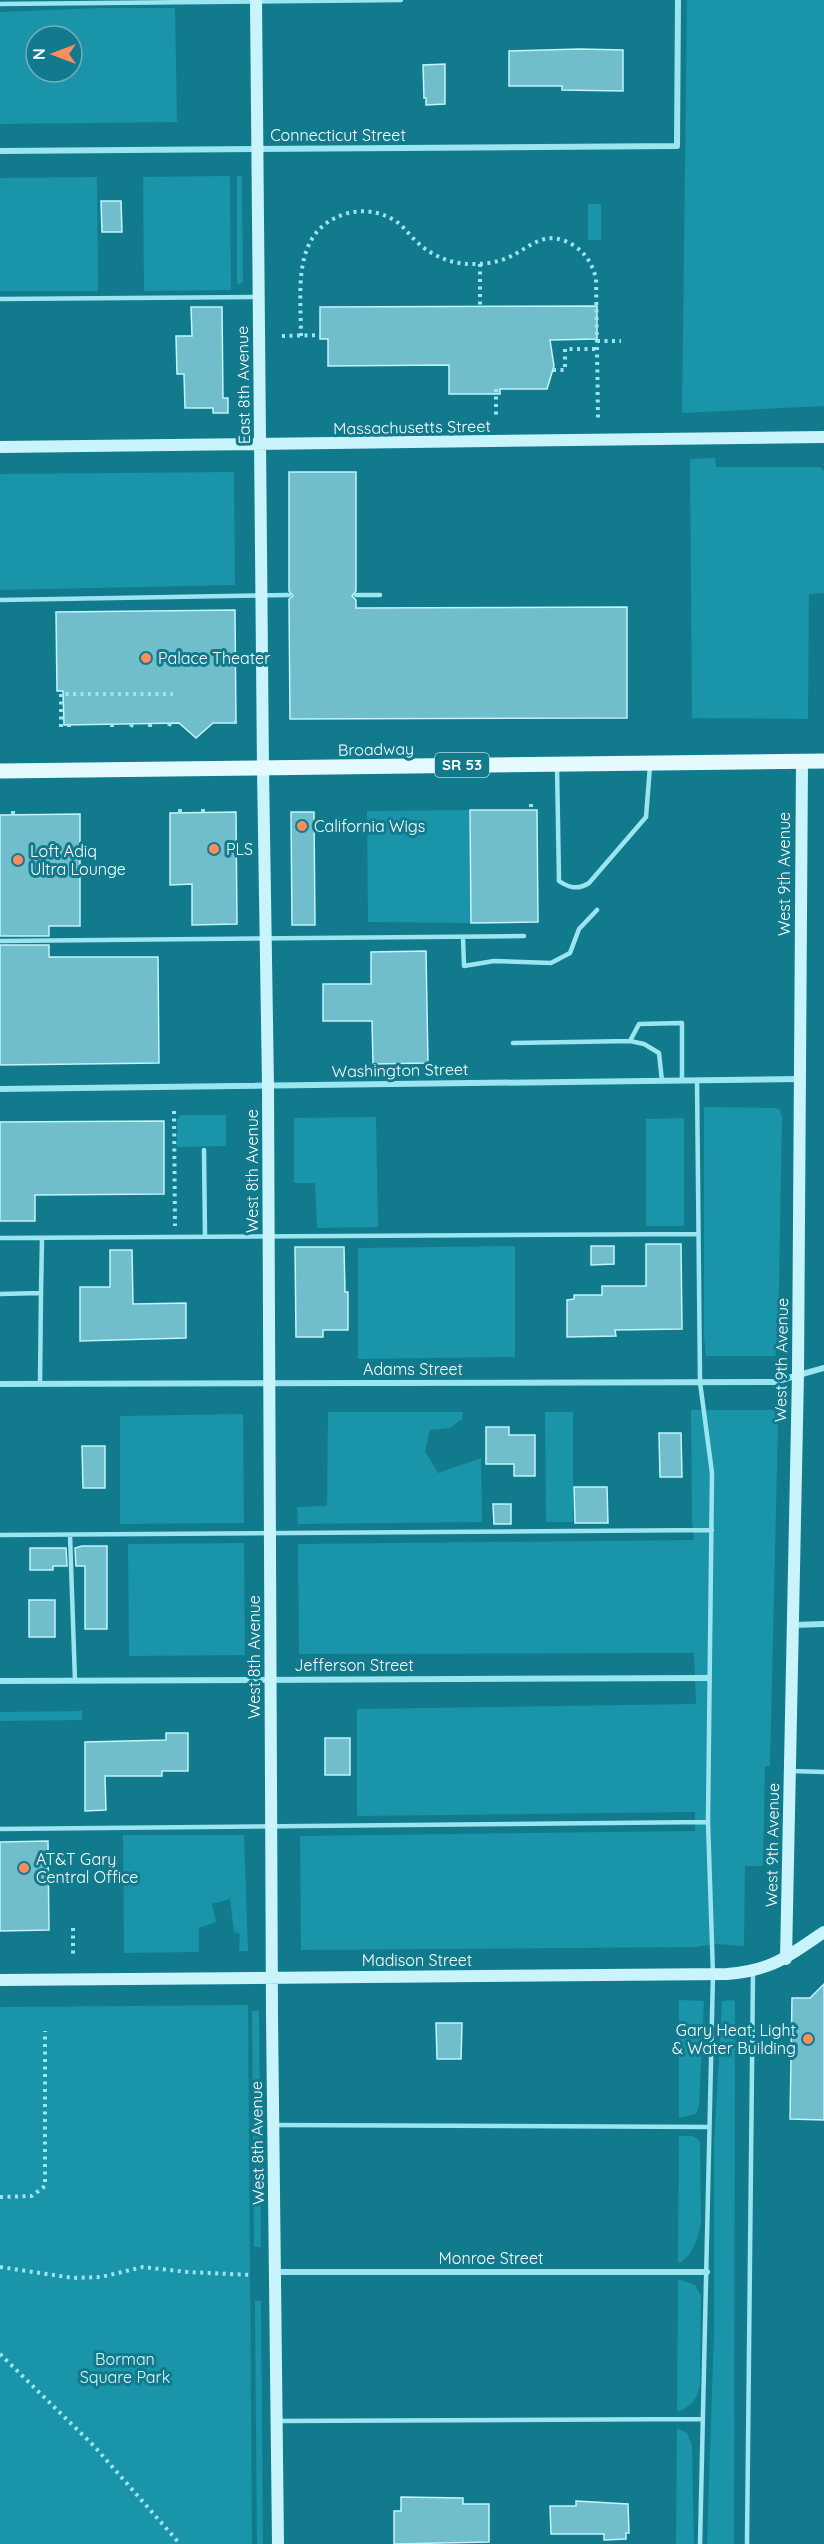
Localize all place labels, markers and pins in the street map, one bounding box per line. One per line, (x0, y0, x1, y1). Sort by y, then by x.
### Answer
place label: Palace Theater (158, 648, 270, 668)
marker: Palace Theater (139, 651, 153, 665)
place label: California Wigs (314, 816, 425, 836)
marker: California Wigs (295, 819, 309, 833)
place label: PLS (226, 839, 253, 859)
place label: Loft Adiq Ultra Lounge (30, 841, 126, 879)
marker: PLS (207, 842, 221, 856)
marker: Loft Adiq Ultra Lounge (11, 853, 25, 867)
place label: AT&T Gary Central Office (36, 1849, 138, 1887)
marker: AT&T Gary Central Office (17, 1861, 31, 1875)
place label: Gary Heat, Light & Water Building (672, 2020, 796, 2058)
marker: Gary Heat, Light & Water Building (801, 2032, 815, 2046)

